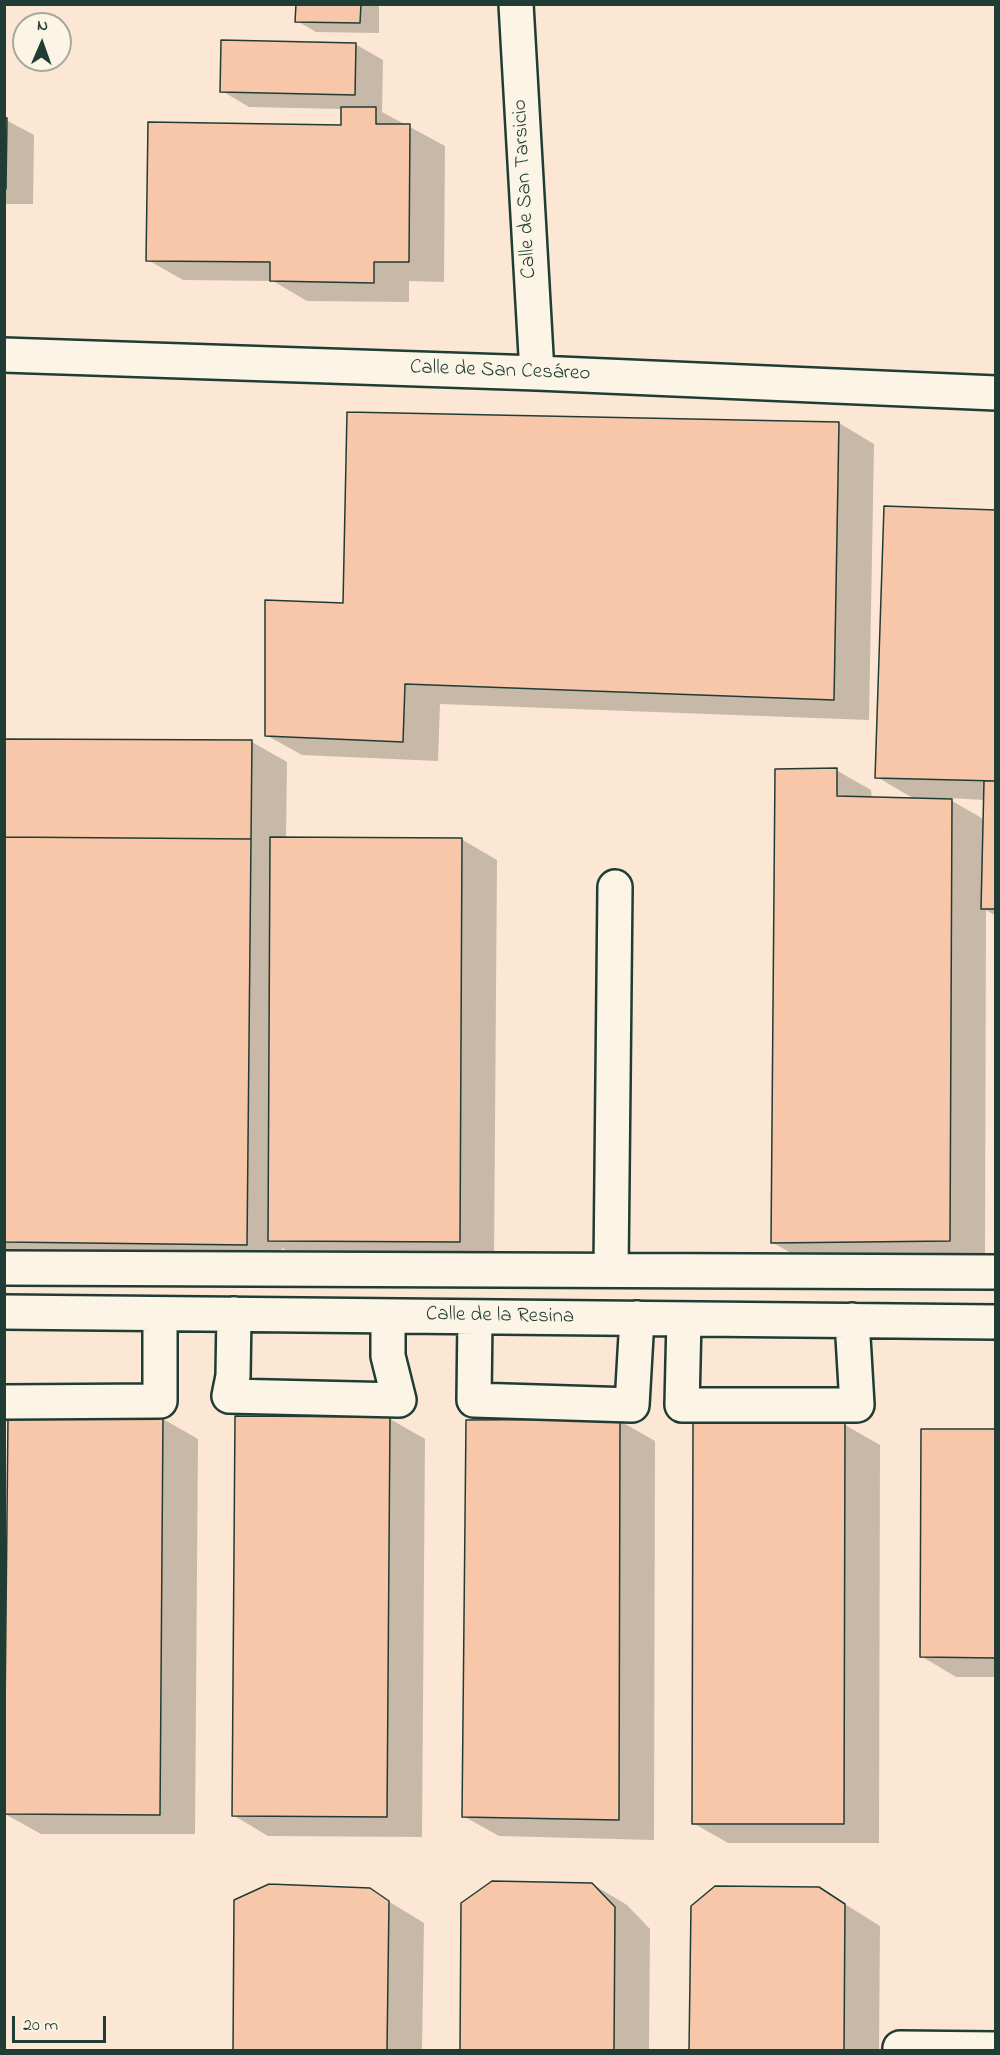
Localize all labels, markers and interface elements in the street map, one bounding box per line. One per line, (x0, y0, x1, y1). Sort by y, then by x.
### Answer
north arrow (12, 12, 72, 72)
text: N (37, 14, 48, 38)
street label: Calle de San Tarsicio (509, 99, 543, 279)
street label: Calle de San Cesáreo (409, 356, 591, 388)
street label: Calle de la Resina (426, 1303, 574, 1331)
scale bar (15, 2004, 110, 2042)
text: 20 m (23, 2013, 58, 2039)

